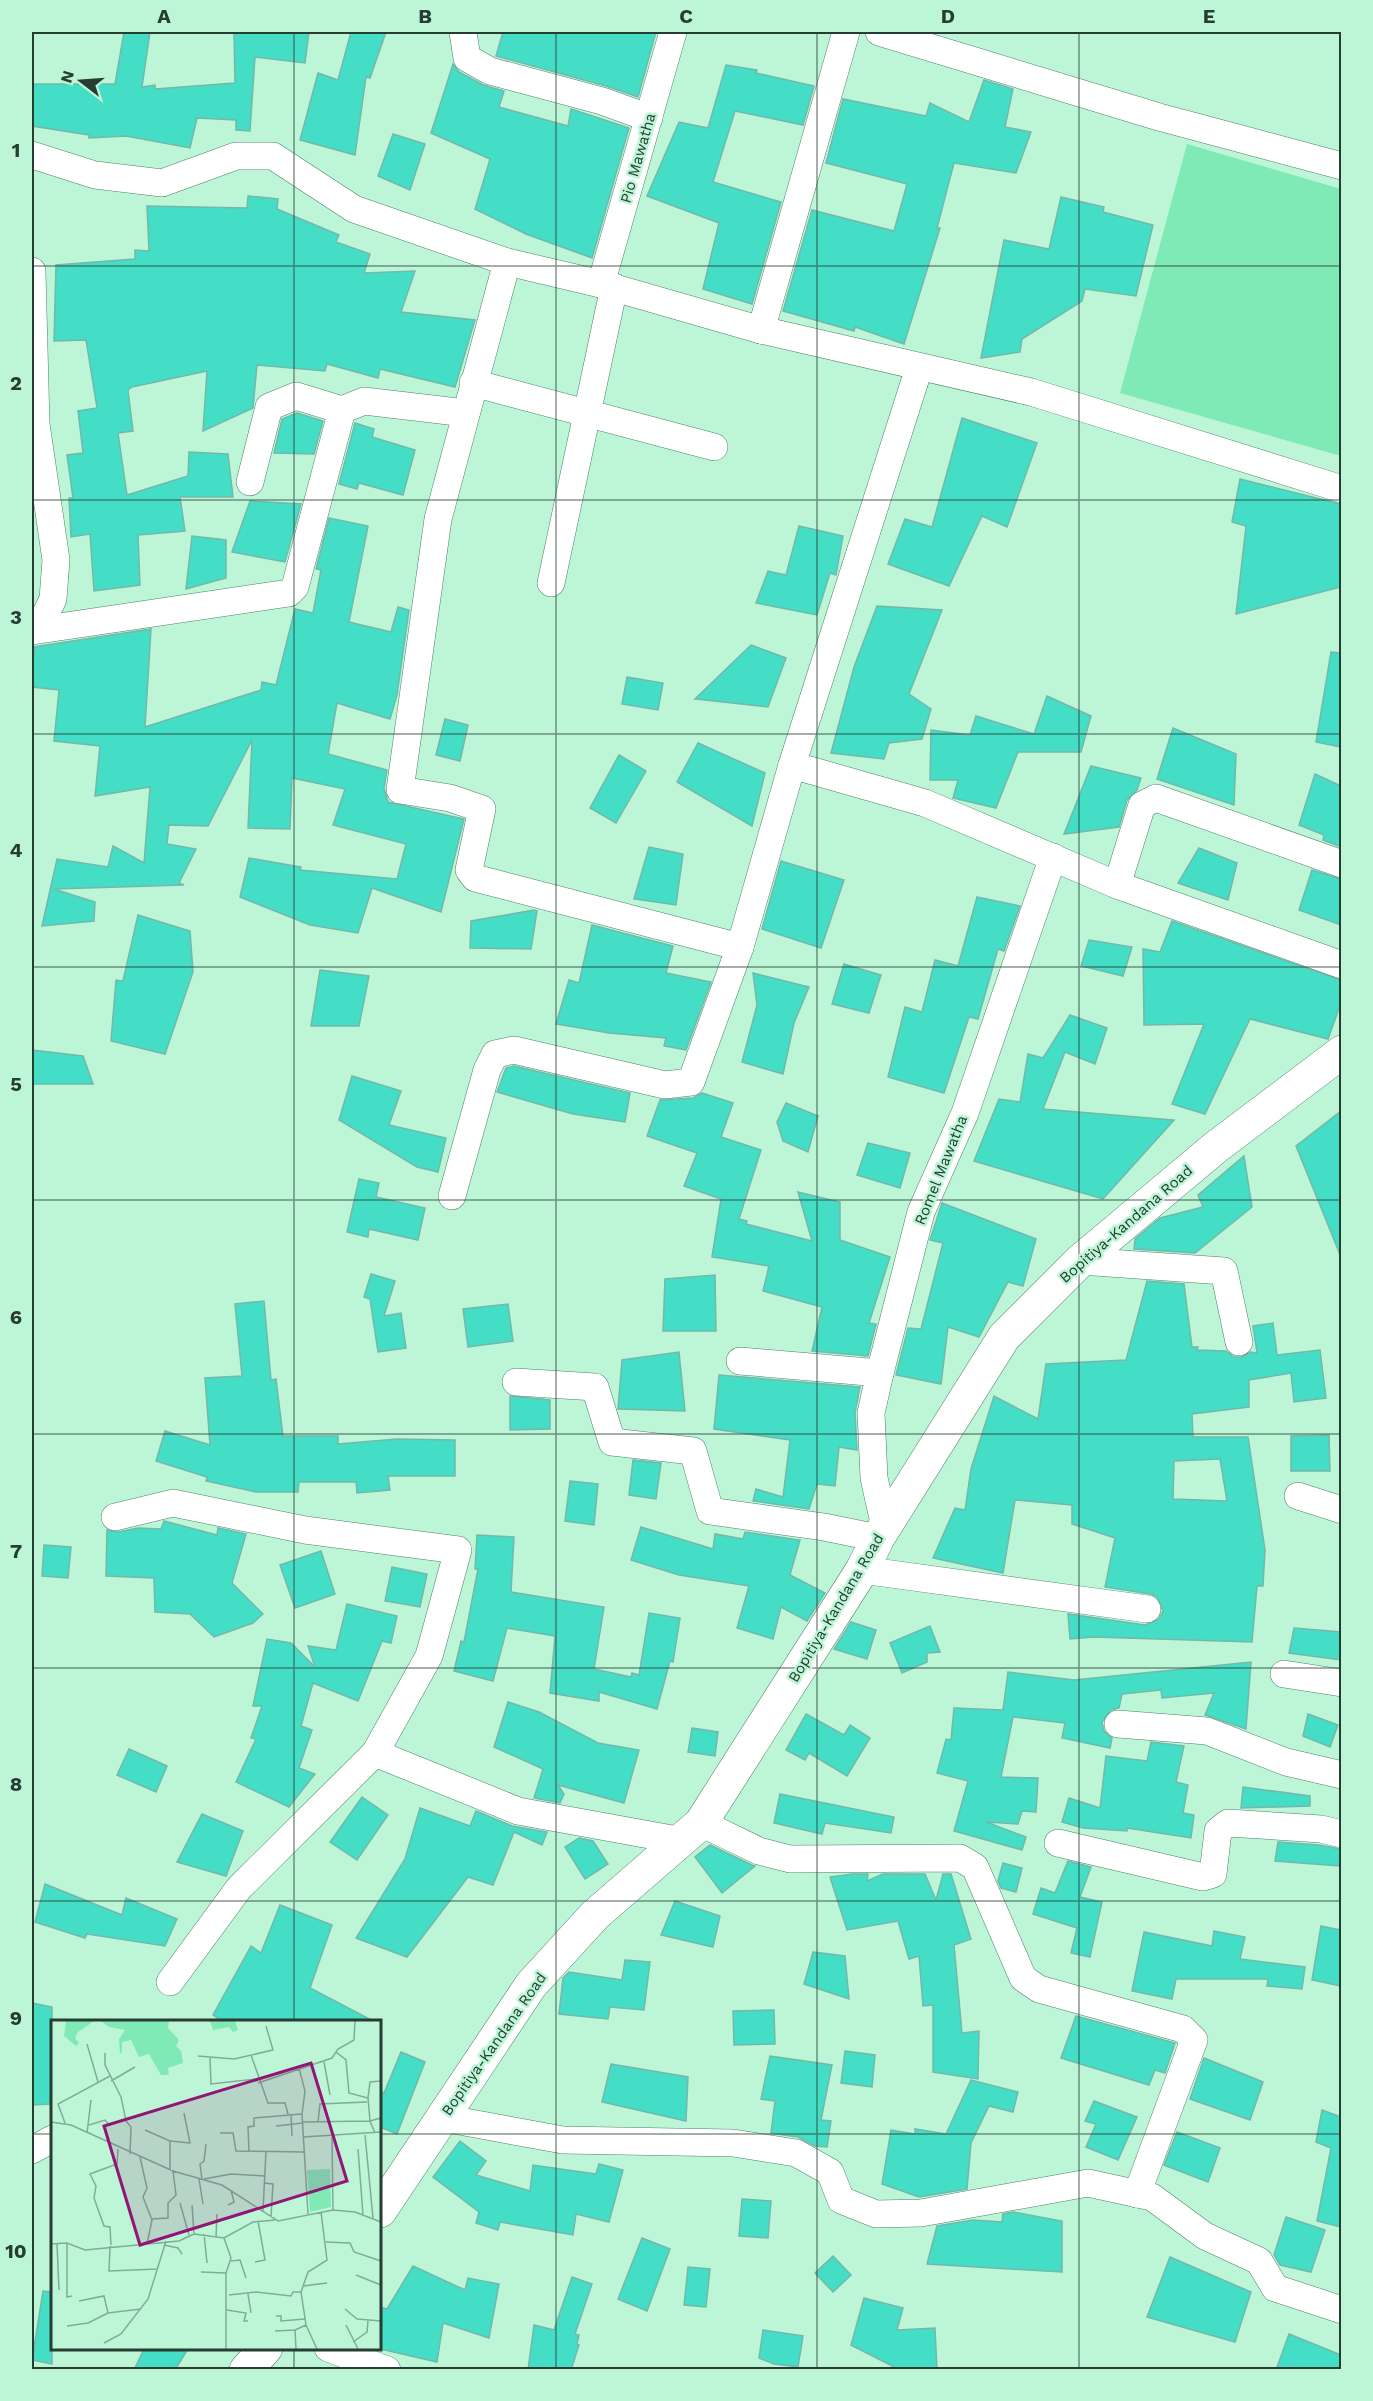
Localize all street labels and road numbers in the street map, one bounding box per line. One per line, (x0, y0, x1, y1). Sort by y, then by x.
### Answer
street label: Pio Mawatha (617, 110, 660, 205)
street label: Romel Mawatha (911, 1112, 971, 1227)
street label: Bopitiya-Kandana Road (1056, 1161, 1196, 1287)
street label: Bopitiya-Kandana Road (784, 1530, 888, 1686)
street label: Bopitiya-Kandana Road (438, 1969, 550, 2119)

